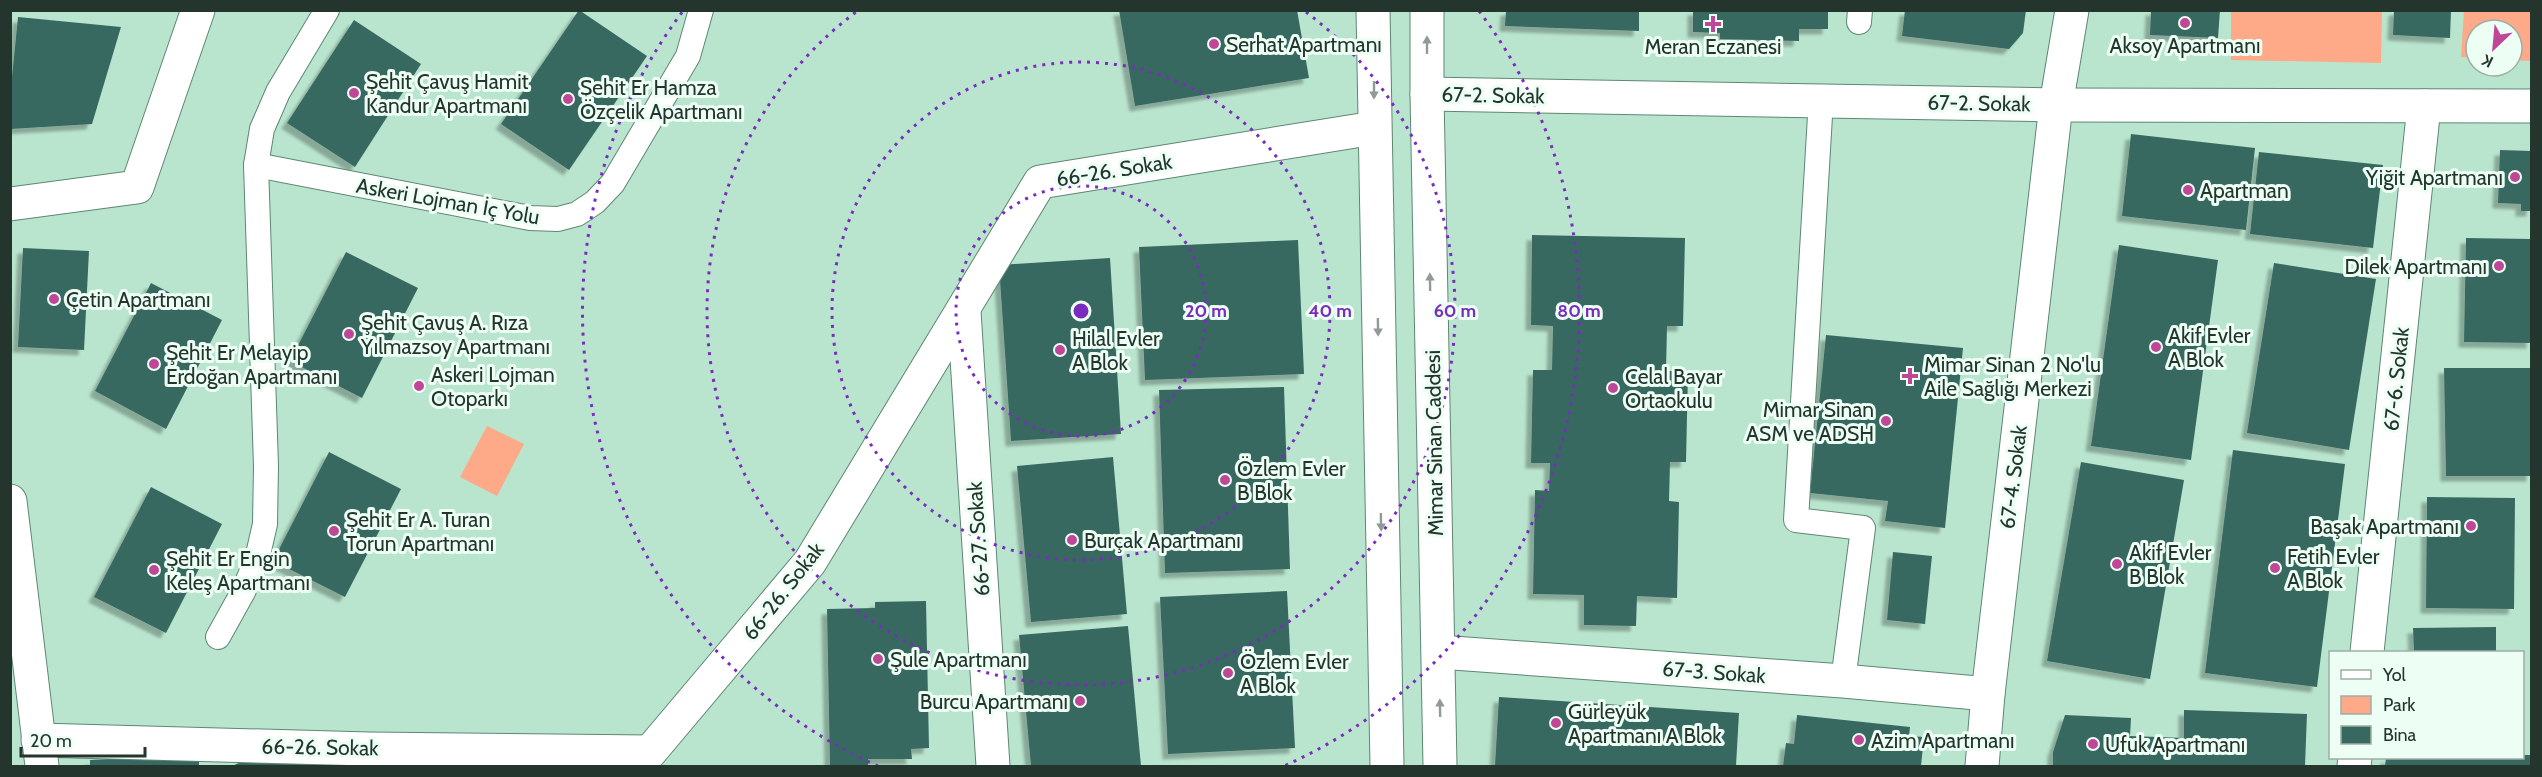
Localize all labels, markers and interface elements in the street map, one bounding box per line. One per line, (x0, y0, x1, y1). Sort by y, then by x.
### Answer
marker: Aksoy Apartmanı (2178, 16, 2192, 30)
marker: Meran Eczanesi (1706, 17, 1720, 31)
north arrow (2464, 18, 2524, 78)
place label: Serhat Apartmanı (1226, 32, 1382, 57)
place label: Aksoy Apartmanı (2110, 33, 2260, 58)
place label: Meran Eczanesi (1644, 34, 1782, 59)
one-way arrow (1422, 36, 1432, 55)
marker: Serhat Apartmanı (1207, 37, 1221, 51)
text: K (2479, 50, 2496, 72)
place label: Şehit Çavuş Hamit Kandur Apartmanı (366, 69, 529, 118)
place label: Şehit Er Hamza Özçelik Apartmanı (580, 75, 743, 124)
one-way arrow (1369, 80, 1379, 99)
street label: 67-2. Sokak (1441, 82, 1545, 108)
marker: Şehit Çavuş Hamit Kandur Apartmanı (347, 86, 361, 100)
street label: 67-2. Sokak (1927, 90, 2031, 116)
marker: Şehit Er Hamza Özçelik Apartmanı (561, 92, 575, 106)
street label: 66-26. Sokak (1054, 148, 1174, 192)
place label: Yiğit Apartmanı (2365, 165, 2503, 190)
marker: Yiğit Apartmanı (2508, 170, 2522, 184)
street label: Askeri Lojman İç Yolu (354, 173, 542, 230)
place label: Apartman (2200, 178, 2289, 203)
marker: Apartman (2181, 183, 2195, 197)
place label: Dilek Apartmanı (2345, 254, 2487, 279)
marker: Dilek Apartmanı (2492, 259, 2506, 273)
one-way arrow (1425, 273, 1435, 292)
place label: Çetin Apartmanı (66, 287, 211, 312)
marker: Çetin Apartmanı (47, 292, 61, 306)
text: 20 m (1185, 300, 1227, 322)
text: 40 m (1308, 300, 1352, 322)
text: 60 m (1434, 300, 1476, 322)
text: 80 m (1557, 300, 1601, 322)
centre of rings (1071, 301, 1091, 321)
place label: Şehit Çavuş A. Rıza Yılmazsoy Apartmanı (360, 310, 550, 359)
one-way arrow (1373, 317, 1383, 336)
place label: Akif Evler A Blok (2168, 323, 2251, 372)
street label: 67-6. Sokak (2378, 325, 2414, 432)
place label: Hilal Evler A Blok (1072, 326, 1160, 375)
marker: Şehit Çavuş A. Rıza Yılmazsoy Apartmanı (342, 327, 356, 341)
place label: Şehit Er Melayip Erdoğan Apartmanı (166, 340, 337, 389)
marker: Akif Evler A Blok (2149, 340, 2163, 354)
marker: Hilal Evler A Blok (1053, 343, 1067, 357)
street label: Mimar Sinan Caddesi (1420, 350, 1448, 536)
place label: Mimar Sinan 2 No'lu Aile Sağlığı Merkezi (1924, 352, 2101, 401)
marker: Şehit Er Melayip Erdoğan Apartmanı (147, 357, 161, 371)
place label: Askeri Lojman Otoparkı (431, 362, 555, 411)
place label: Celal Bayar Ortaokulu (1625, 364, 1723, 413)
marker: Mimar Sinan 2 No'lu Aile Sağlığı Merkezi (1901, 367, 1919, 385)
marker: Askeri Lojman Otoparkı (412, 379, 426, 393)
marker: Celal Bayar Ortaokulu (1606, 381, 1620, 395)
place label: Mimar Sinan ASM ve ADSH (1746, 397, 1874, 446)
marker: Mimar Sinan ASM ve ADSH (1879, 414, 1893, 428)
street label: 67-4. Sokak (1994, 423, 2032, 530)
place label: Özlem Evler B Blok (1237, 456, 1346, 505)
marker: Özlem Evler B Blok (1218, 473, 1232, 487)
street label: 66-27. Sokak (961, 480, 994, 597)
place label: Şehit Er A. Turan Torun Apartmanı (346, 507, 494, 556)
one-way arrow (1377, 512, 1386, 531)
place label: Başak Apartmanı (2310, 514, 2459, 539)
marker: Başak Apartmanı (2464, 519, 2478, 533)
marker: Şehit Er A. Turan Torun Apartmanı (327, 524, 341, 538)
place label: Burçak Apartmanı (1084, 528, 1241, 553)
marker: Burçak Apartmanı (1065, 533, 1079, 547)
street label: 66-26. Sokak (737, 537, 829, 645)
place label: Akif Evler B Blok (2129, 540, 2212, 589)
place label: Fetih Evler A Blok (2287, 544, 2380, 593)
place label: Şehit Er Engin Keleş Apartmanı (166, 546, 310, 595)
marker: Akif Evler B Blok (2110, 557, 2124, 571)
marker: Fetih Evler A Blok (2268, 561, 2282, 575)
marker: Şehit Er Engin Keleş Apartmanı (147, 563, 161, 577)
place label: Şule Apartmanı (890, 647, 1027, 672)
place label: Özlem Evler A Blok (1240, 649, 1349, 698)
legend (2329, 651, 2524, 759)
marker: Şule Apartmanı (871, 652, 885, 666)
street label: 67-3. Sokak (1661, 656, 1767, 688)
text: Yol (2382, 664, 2407, 686)
marker: Özlem Evler A Blok (1221, 666, 1235, 680)
place label: Burcu Apartmanı (920, 689, 1068, 714)
marker: Burcu Apartmanı (1073, 694, 1087, 708)
text: Park (2383, 694, 2416, 716)
one-way arrow (1435, 699, 1444, 718)
place label: Gürleyük Apartmanı A Blok (1568, 699, 1722, 748)
marker: Gürleyük Apartmanı A Blok (1549, 716, 1563, 730)
scale bar (21, 720, 146, 758)
text: Bina (2383, 724, 2417, 746)
place label: Azim Apartmanı (1871, 728, 2015, 753)
text: 20 m (30, 730, 72, 752)
place label: Ufuk Apartmanı (2105, 732, 2245, 757)
street label: 66-26. Sokak (261, 733, 379, 761)
marker: Azim Apartmanı (1852, 733, 1866, 747)
marker: Ufuk Apartmanı (2086, 737, 2100, 751)

